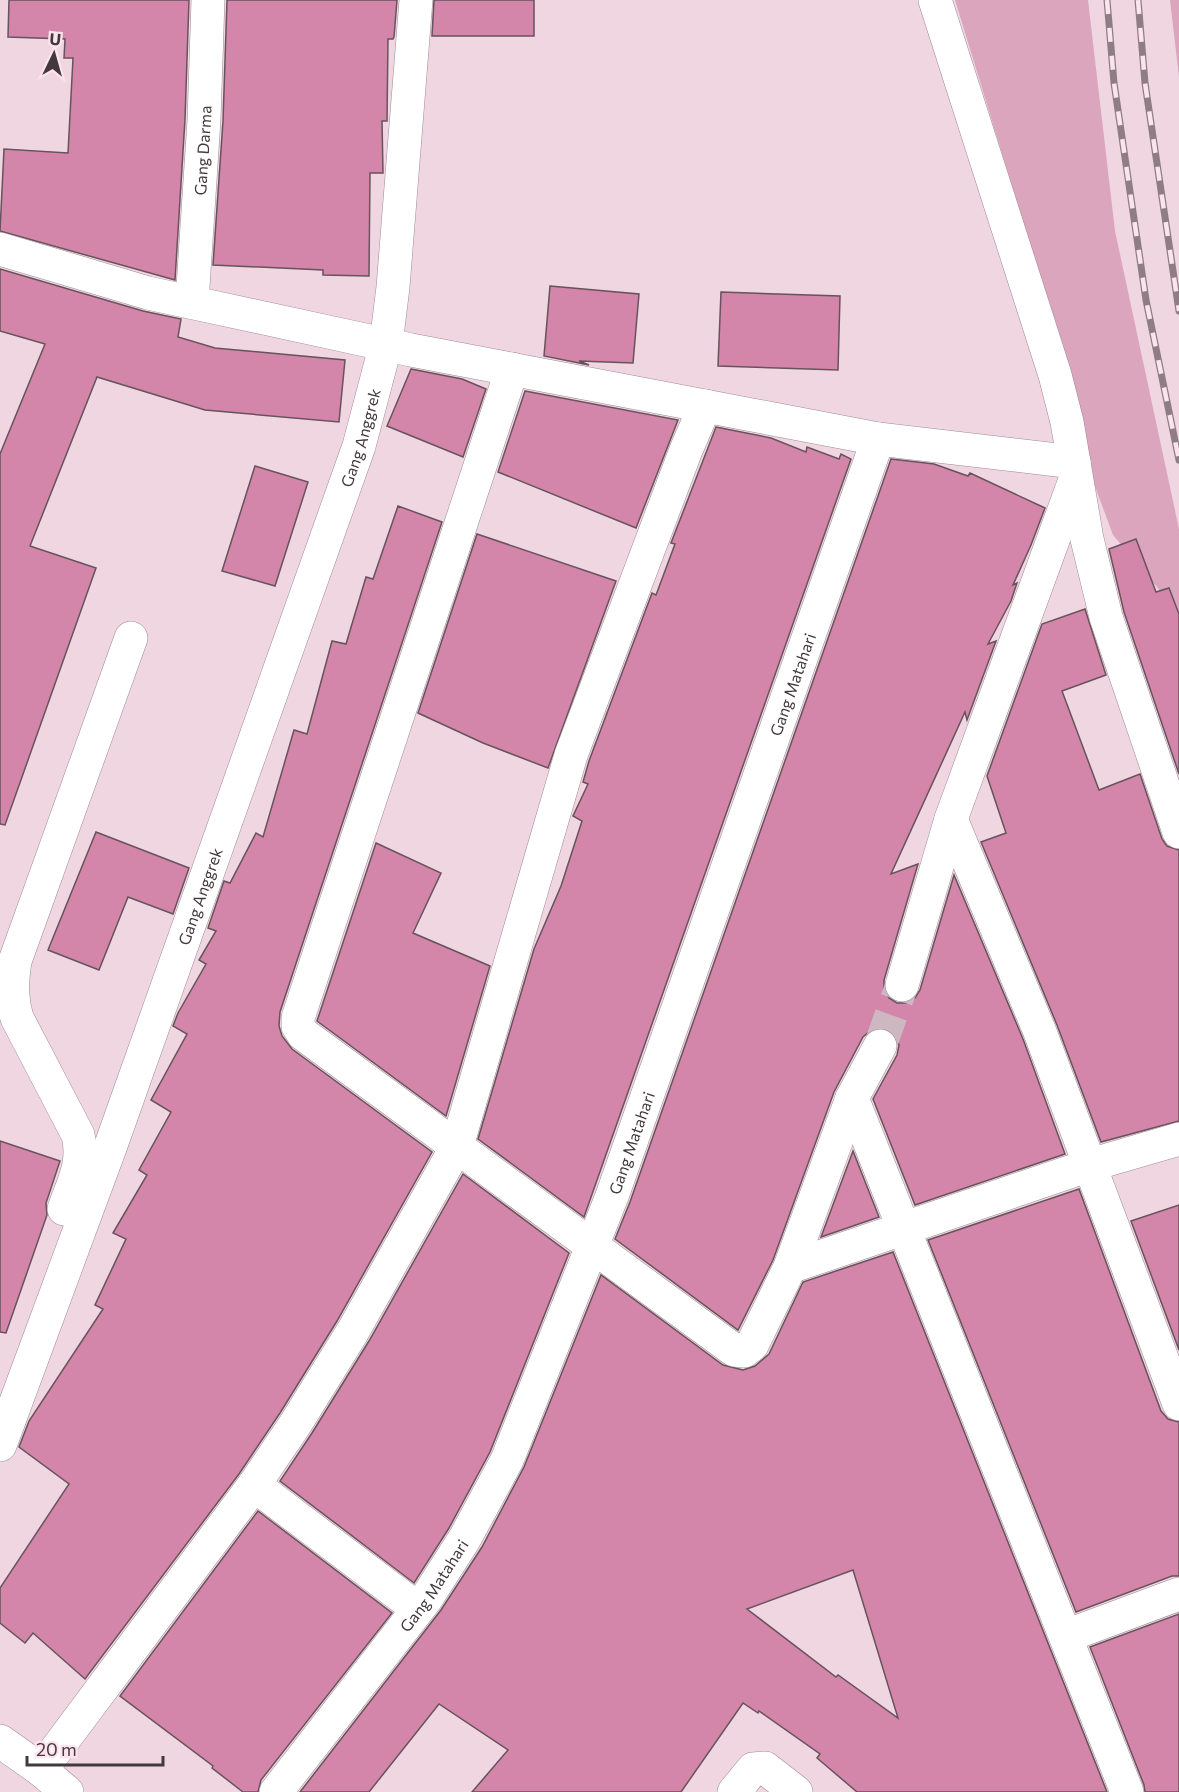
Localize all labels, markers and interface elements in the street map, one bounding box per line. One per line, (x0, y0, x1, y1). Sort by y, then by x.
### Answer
north arrow (24, 24, 84, 84)
text: U (49, 29, 62, 49)
street label: Gang Darma (190, 105, 214, 196)
street label: Gang Anggrek (336, 386, 383, 489)
street label: Gang Matahari (765, 630, 819, 738)
street label: Gang Anggrek (173, 845, 225, 947)
street label: Gang Matahari (604, 1089, 658, 1197)
street label: Gang Matahari (395, 1535, 471, 1635)
scale bar (27, 1729, 164, 1767)
text: 20 m (36, 1738, 77, 1760)

